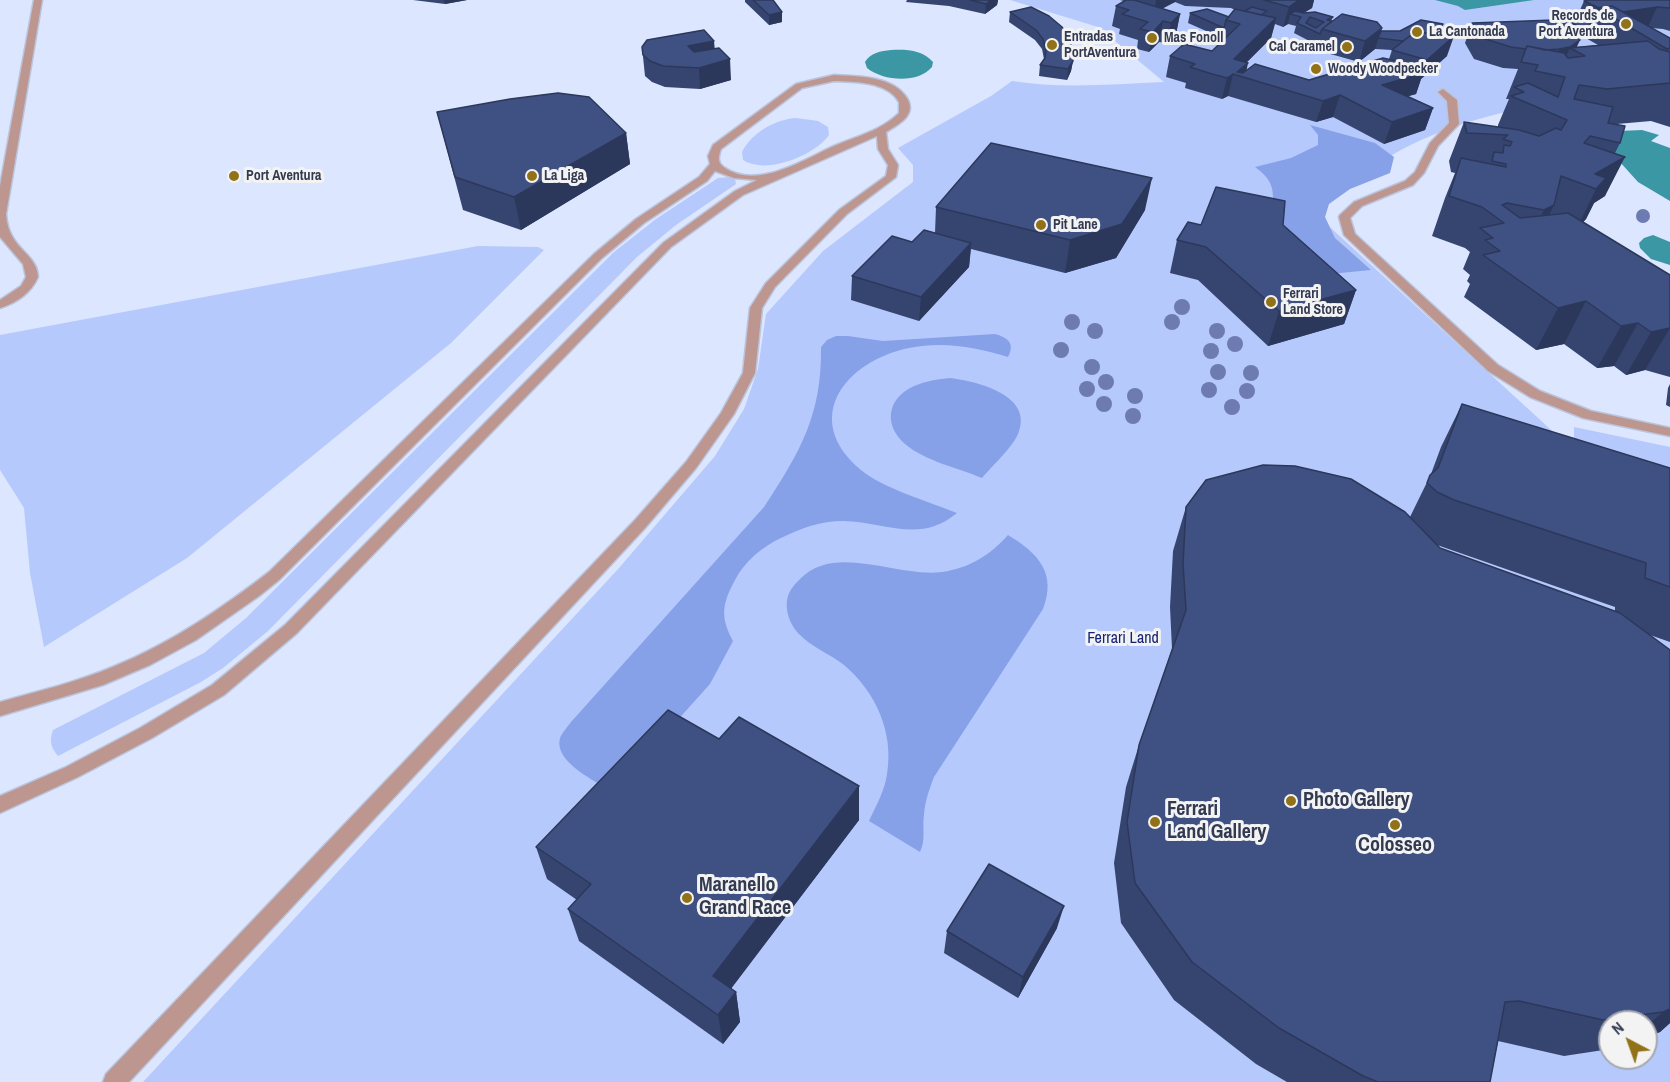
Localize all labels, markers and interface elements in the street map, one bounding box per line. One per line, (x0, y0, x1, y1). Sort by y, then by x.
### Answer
place label: Records de Port Aventura (1539, 8, 1614, 40)
marker: Records de Port Aventura (1619, 17, 1633, 31)
place label: La Cantonada (1429, 24, 1505, 40)
marker: La Cantonada (1410, 25, 1424, 39)
place label: Entradas PortAventura (1064, 29, 1136, 62)
place label: Mas Fonoll (1164, 30, 1223, 46)
marker: Mas Fonoll (1145, 31, 1159, 45)
marker: Entradas PortAventura (1045, 38, 1059, 52)
place label: Cal Caramel (1269, 39, 1335, 55)
marker: Cal Caramel (1340, 40, 1354, 54)
place label: Woody Woodpecker (1328, 61, 1438, 77)
marker: Woody Woodpecker (1309, 62, 1323, 76)
place label: Port Aventura (246, 168, 321, 184)
place label: La Liga (544, 168, 584, 184)
marker: Port Aventura (227, 169, 241, 183)
marker: La Liga (525, 169, 539, 183)
place label: Pit Lane (1053, 217, 1098, 233)
marker: Pit Lane (1034, 218, 1048, 232)
place label: Ferrari Land Store (1283, 286, 1343, 318)
marker: Ferrari Land Store (1264, 295, 1278, 309)
park label: Ferrari Land (1087, 629, 1159, 649)
place label: Photo Gallery (1303, 789, 1410, 813)
marker: Photo Gallery (1284, 794, 1298, 808)
place label: Ferrari Land Gallery (1167, 798, 1266, 845)
marker: Ferrari Land Gallery (1148, 815, 1162, 829)
marker: Colosseo (1388, 818, 1402, 832)
place label: Colosseo (1358, 834, 1432, 858)
place label: Maranello Grand Race (699, 874, 791, 921)
marker: Maranello Grand Race (680, 891, 694, 905)
north arrow (1598, 1010, 1658, 1070)
text: N (1607, 1017, 1628, 1039)

